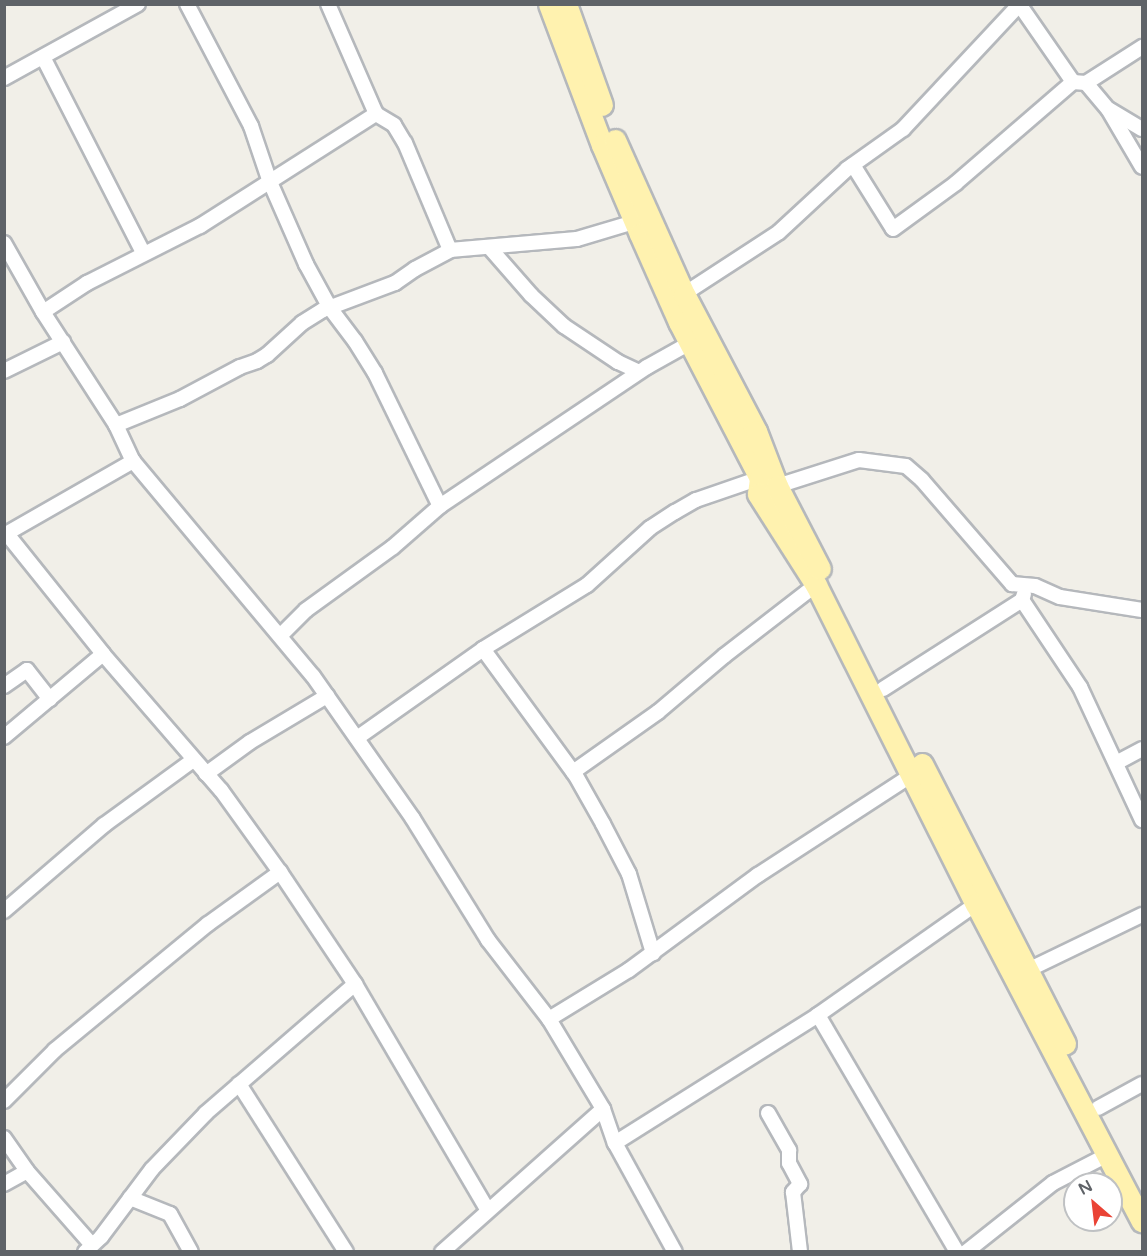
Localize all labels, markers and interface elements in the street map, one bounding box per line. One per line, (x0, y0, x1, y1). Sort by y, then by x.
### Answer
north arrow (1063, 1172, 1123, 1232)
text: N (1075, 1176, 1096, 1200)

